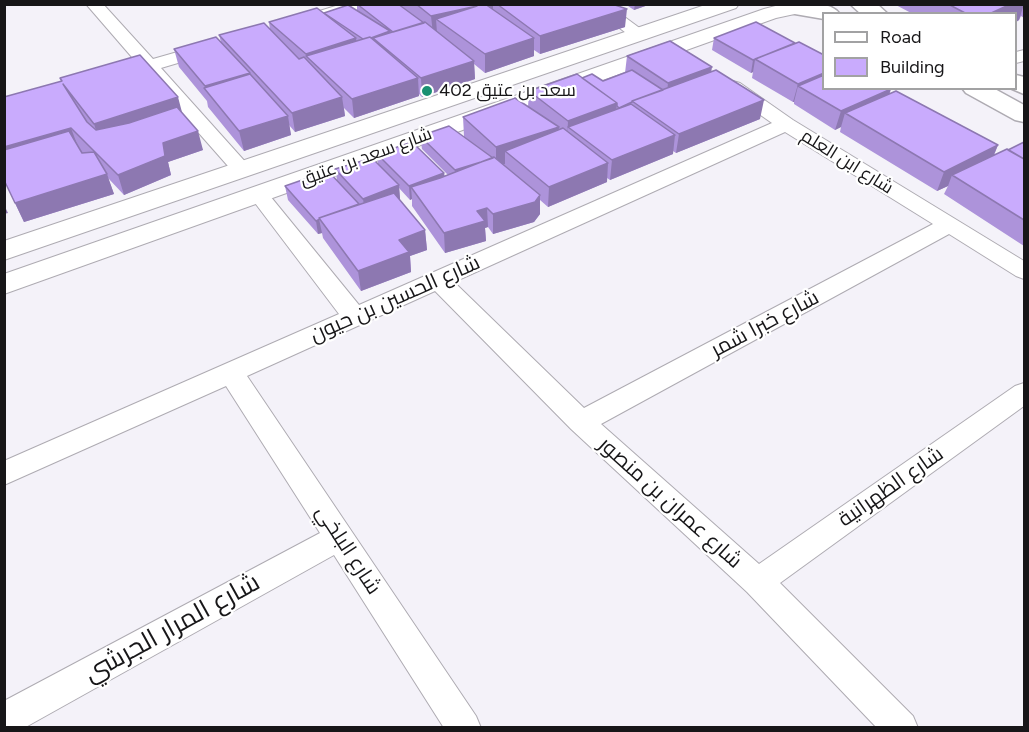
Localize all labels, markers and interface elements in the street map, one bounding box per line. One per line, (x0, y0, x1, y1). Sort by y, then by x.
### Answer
legend (822, 12, 1017, 90)
text: Road (880, 26, 921, 48)
text: Building (880, 56, 945, 78)
place label: سعد بن عتيق 402 (439, 80, 576, 102)
marker: سعد بن عتيق 402 (420, 84, 434, 98)
street label: شارع سعد بن عتيق (297, 123, 435, 191)
street label: شارع ابن العلم (797, 125, 897, 199)
street label: شارع الحسين بن حيون (306, 250, 484, 348)
street label: شارع خبرا شمر (707, 285, 823, 363)
street label: شارع عمران بن منصور (593, 432, 747, 574)
street label: شارع الظهرانية (833, 441, 949, 533)
street label: شارع البلخي (310, 501, 386, 599)
street label: شارع المرار الجرشي (79, 567, 265, 689)

